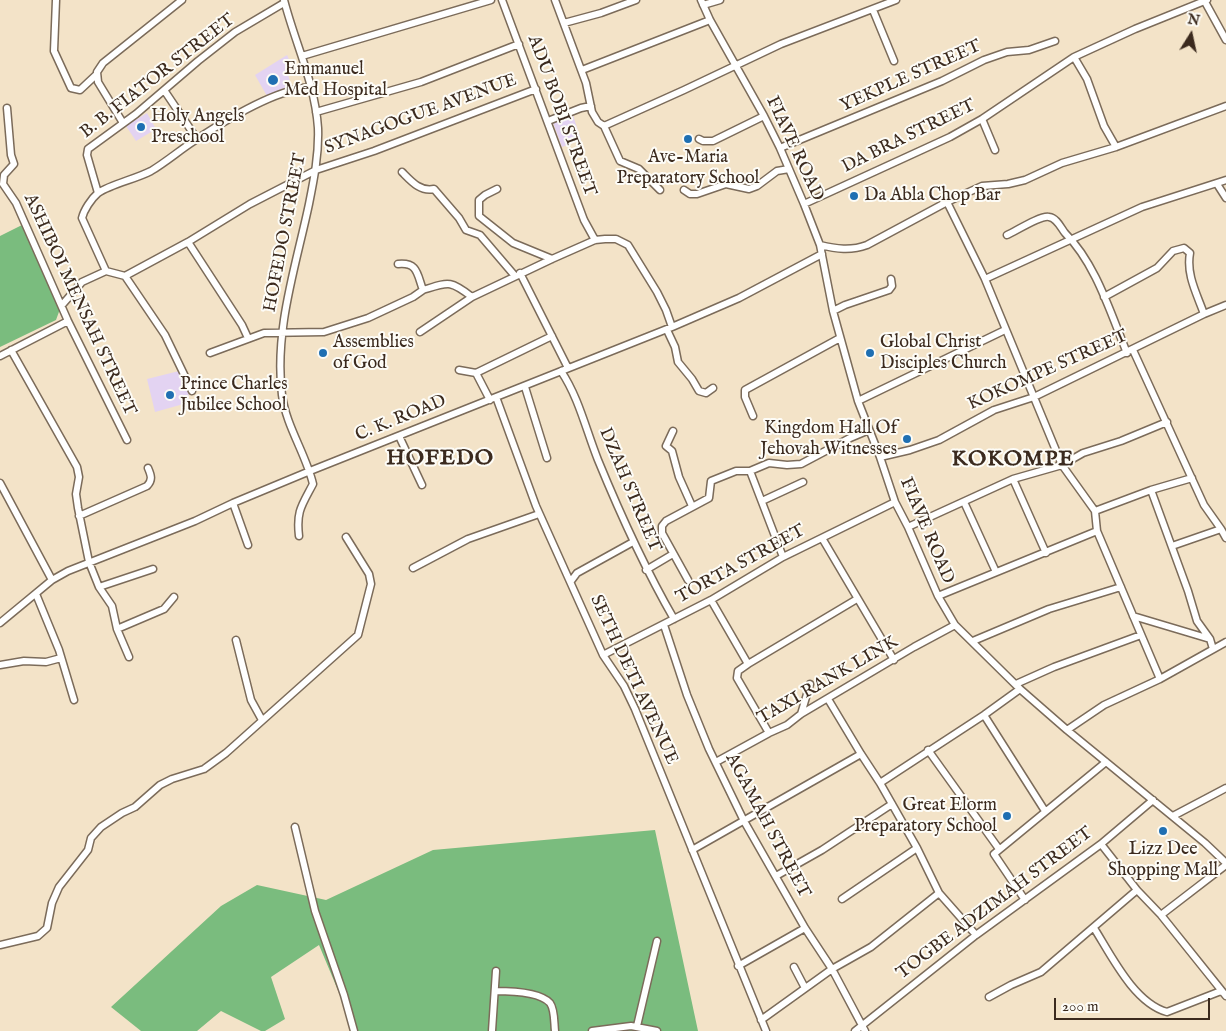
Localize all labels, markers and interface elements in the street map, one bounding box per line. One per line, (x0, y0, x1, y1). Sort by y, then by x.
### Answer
street label: B. B. FIATOR STREET (77, 10, 239, 144)
north arrow (1166, 10, 1216, 60)
text: N (1186, 10, 1201, 30)
street label: ADU BOBI STREET (522, 33, 600, 199)
street label: YEKPLE STREET (837, 36, 985, 118)
place label: Emmanuel Med Hospital (284, 59, 387, 102)
street label: SYNAGOGUE AVENUE (322, 70, 520, 160)
marker: Emmanuel Med Hospital (266, 73, 280, 87)
street label: FIAVE ROAD (760, 93, 828, 205)
street label: DA BRA STREET (839, 95, 979, 179)
place label: Holy Angels Preschool (151, 106, 244, 148)
marker: Holy Angels Preschool (135, 121, 147, 133)
marker: Ave-Maria Preparatory School (682, 133, 694, 145)
place label: Ave-Maria Preparatory School (616, 147, 760, 190)
street label: HOFEDO STREET (260, 152, 312, 314)
place label: Da Abla Chop Bar (864, 185, 1001, 207)
marker: Da Abla Chop Bar (848, 190, 860, 202)
street label: ASHIBOI MENSAH STREET (18, 191, 140, 419)
street label: KOKOMPE STREET (965, 326, 1131, 416)
place label: Assemblies of God (333, 332, 414, 374)
place label: Global Christ Disciples Church (880, 332, 1007, 374)
marker: Assemblies of God (317, 347, 329, 359)
marker: Global Christ Disciples Church (864, 347, 876, 359)
place label: Prince Charles Jubilee School (180, 374, 288, 416)
marker: Prince Charles Jubilee School (164, 389, 176, 401)
street label: C. K. ROAD (352, 391, 450, 447)
place label: Kingdom Hall Of Jehovah Witnesses (760, 418, 897, 460)
street label: DZAH STREET (593, 425, 665, 555)
marker: Kingdom Hall Of Jehovah Witnesses (901, 433, 913, 445)
district label: HOFEDO (385, 446, 495, 472)
district label: KOKOMPE (951, 447, 1075, 473)
street label: FIAVE ROAD (894, 475, 958, 587)
street label: TORTA STREET (673, 521, 809, 609)
street label: SETH DETI AVENUE (584, 592, 682, 768)
street label: TAXI RANK LINK (754, 632, 902, 730)
street label: AGAMAH STREET (720, 750, 814, 902)
place label: Great Elorm Preparatory School (854, 795, 997, 838)
marker: Great Elorm Preparatory School (1001, 810, 1013, 822)
street label: TOGBE ADZIMAH STREET (893, 823, 1097, 985)
marker: Lizz Dee Shopping Mall (1157, 825, 1169, 837)
place label: Lizz Dee Shopping Mall (1108, 839, 1218, 882)
scale bar (1056, 988, 1212, 1020)
text: 200 m (1062, 997, 1099, 1016)

